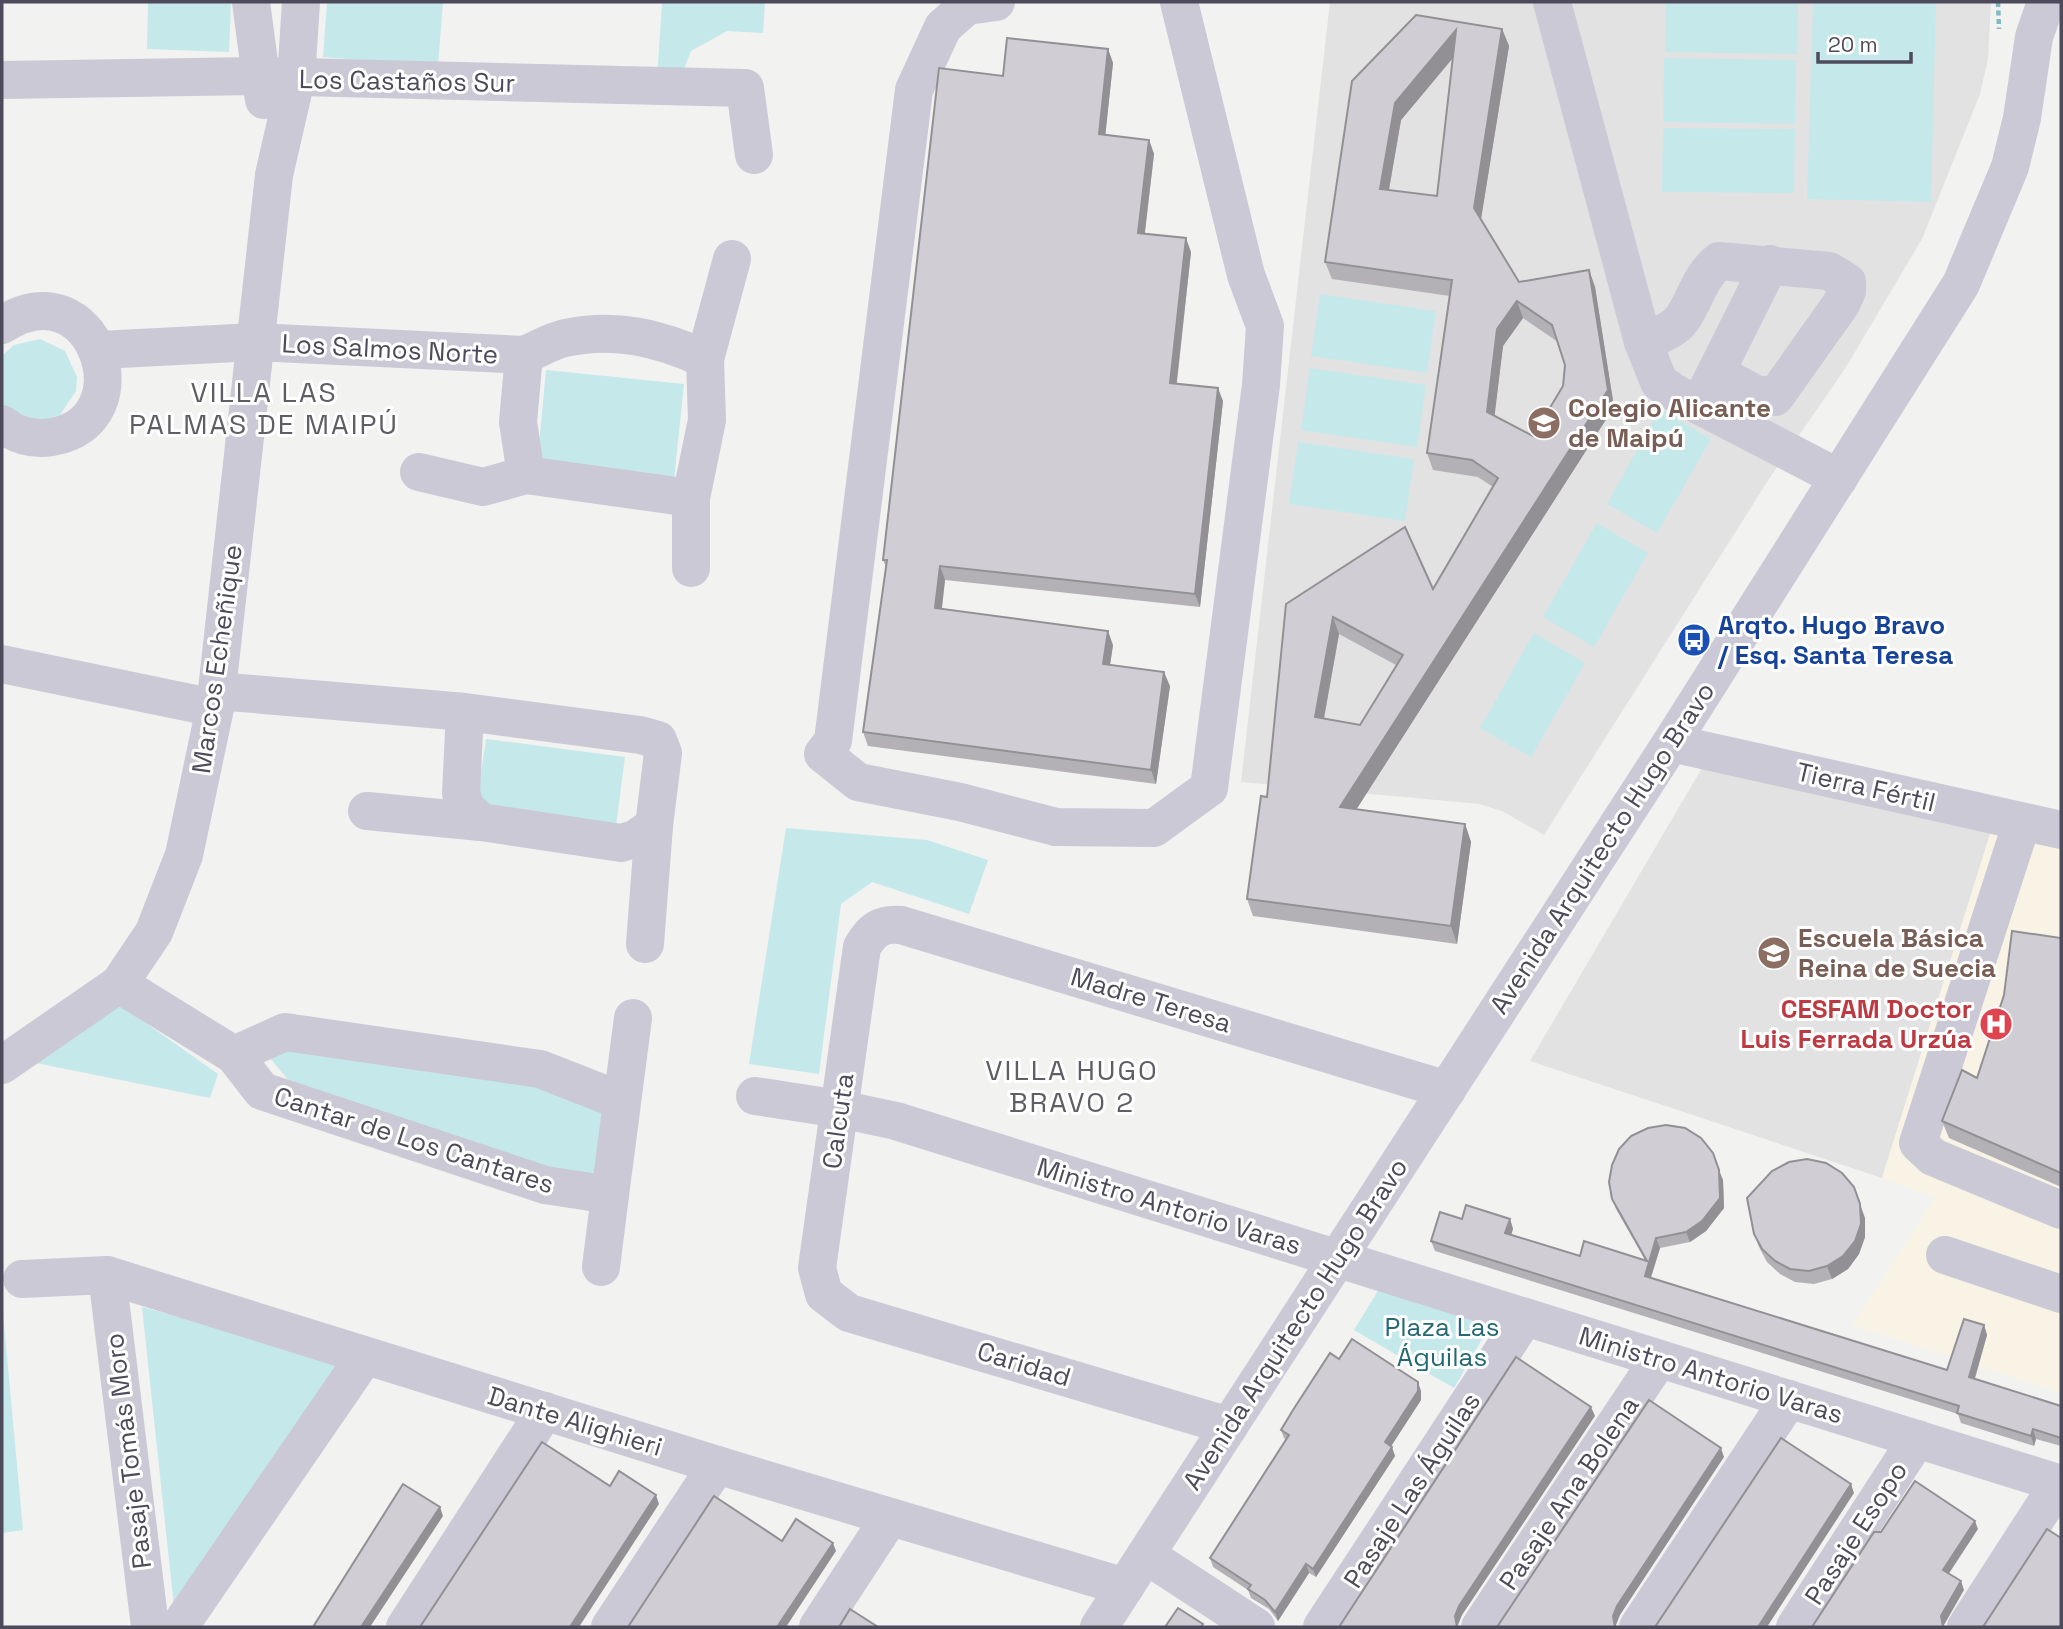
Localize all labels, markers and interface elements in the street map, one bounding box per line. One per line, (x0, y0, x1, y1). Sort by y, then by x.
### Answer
scale bar (1818, 21, 1911, 65)
text: 20 m (1828, 31, 1878, 58)
street label: Los Castaños Sur (299, 62, 515, 100)
street label: Los Salmos Norte (281, 326, 499, 372)
district label: VILLA LAS PALMAS DE MAIPÚ (129, 374, 399, 442)
place label: Colegio Alicante de Maipú (1568, 391, 1771, 455)
school or university icon: Colegio Alicante de Maipú (1525, 404, 1563, 442)
street label: Marcos Echeñique (184, 542, 250, 776)
place label: Arqto. Hugo Bravo / Esq. Santa Teresa (1717, 608, 1953, 672)
bus stop icon: Arqto. Hugo Bravo / Esq. Santa Teresa (1675, 621, 1713, 659)
street label: Avenida Arquitecto Hugo Bravo (1482, 676, 1722, 1020)
street label: Tierra Fértil (1793, 755, 1939, 819)
place label: Escuela Básica Reina de Suecia (1798, 921, 1996, 985)
school or university icon: Escuela Básica Reina de Suecia (1755, 934, 1793, 972)
street label: Madre Teresa (1067, 959, 1235, 1041)
place label: CESFAM Doctor Luis Ferrada Urzúa (1740, 992, 1972, 1056)
hospital icon: CESFAM Doctor Luis Ferrada Urzúa (1977, 1005, 2015, 1043)
district label: VILLA HUGO BRAVO 2 (985, 1052, 1159, 1120)
street label: Calcuta (814, 1071, 862, 1171)
street label: Cantar de Los Cantares (270, 1079, 558, 1201)
street label: Ministro Antorio Varas (1033, 1150, 1305, 1262)
street label: Avenida Arquitecto Hugo Bravo (1175, 1152, 1415, 1496)
park label: Plaza Las Águilas (1385, 1310, 1499, 1374)
street label: Ministro Antorio Varas (1575, 1319, 1847, 1431)
street label: Pasaje Tomás Moro (97, 1331, 159, 1571)
street label: Caridad (973, 1334, 1075, 1394)
street label: Dante Alighieri (484, 1378, 666, 1464)
street label: Pasaje Las Águilas (1336, 1386, 1488, 1594)
street label: Pasaje Ana Bolena (1492, 1389, 1647, 1596)
street label: Pasaje Esopo (1797, 1455, 1915, 1611)

